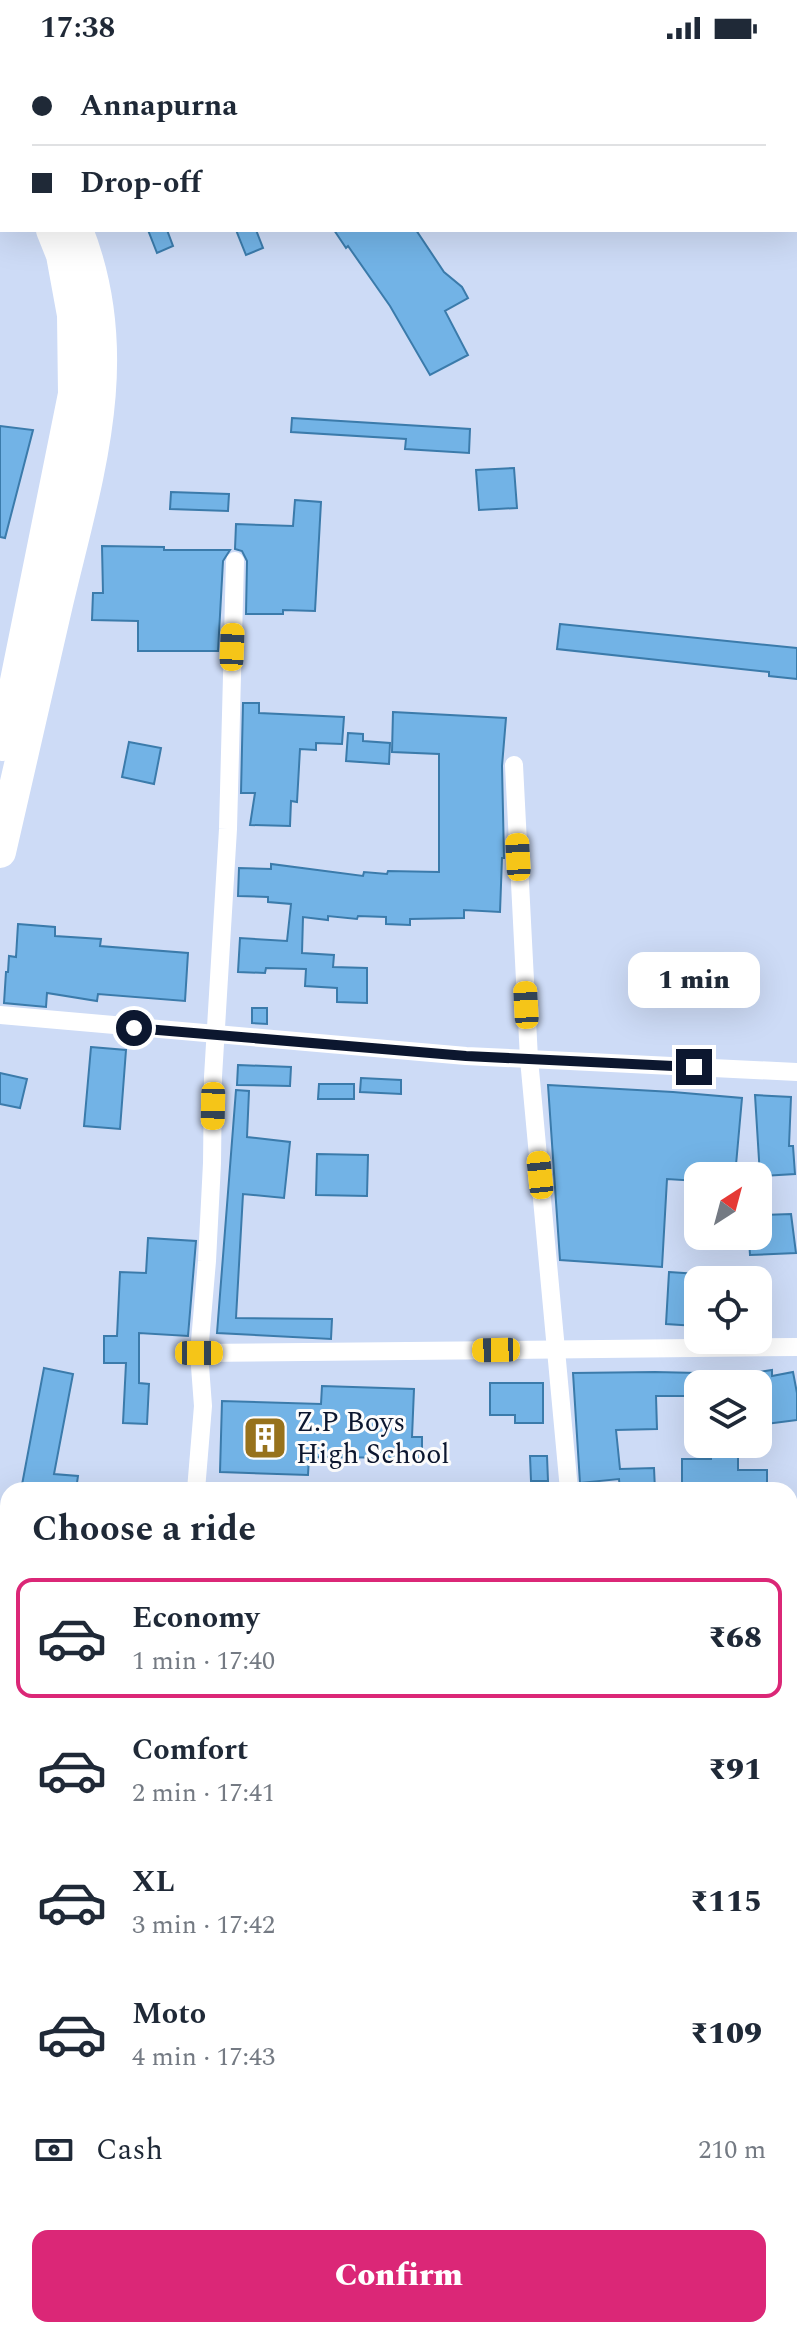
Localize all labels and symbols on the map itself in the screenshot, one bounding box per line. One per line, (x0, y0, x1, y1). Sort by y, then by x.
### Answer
car (219, 623, 245, 671)
car (505, 832, 531, 882)
callout: 1 min (628, 951, 760, 1007)
car (513, 980, 539, 1030)
route start (116, 1010, 152, 1046)
route end (676, 1049, 712, 1085)
car (201, 1082, 225, 1130)
car (526, 1150, 554, 1200)
north arrow (684, 1162, 772, 1250)
car (472, 1338, 520, 1362)
car (175, 1341, 223, 1365)
place label: Z.P Boys High School (296, 1401, 450, 1476)
building icon: Z.P Boys High School (241, 1414, 289, 1462)

